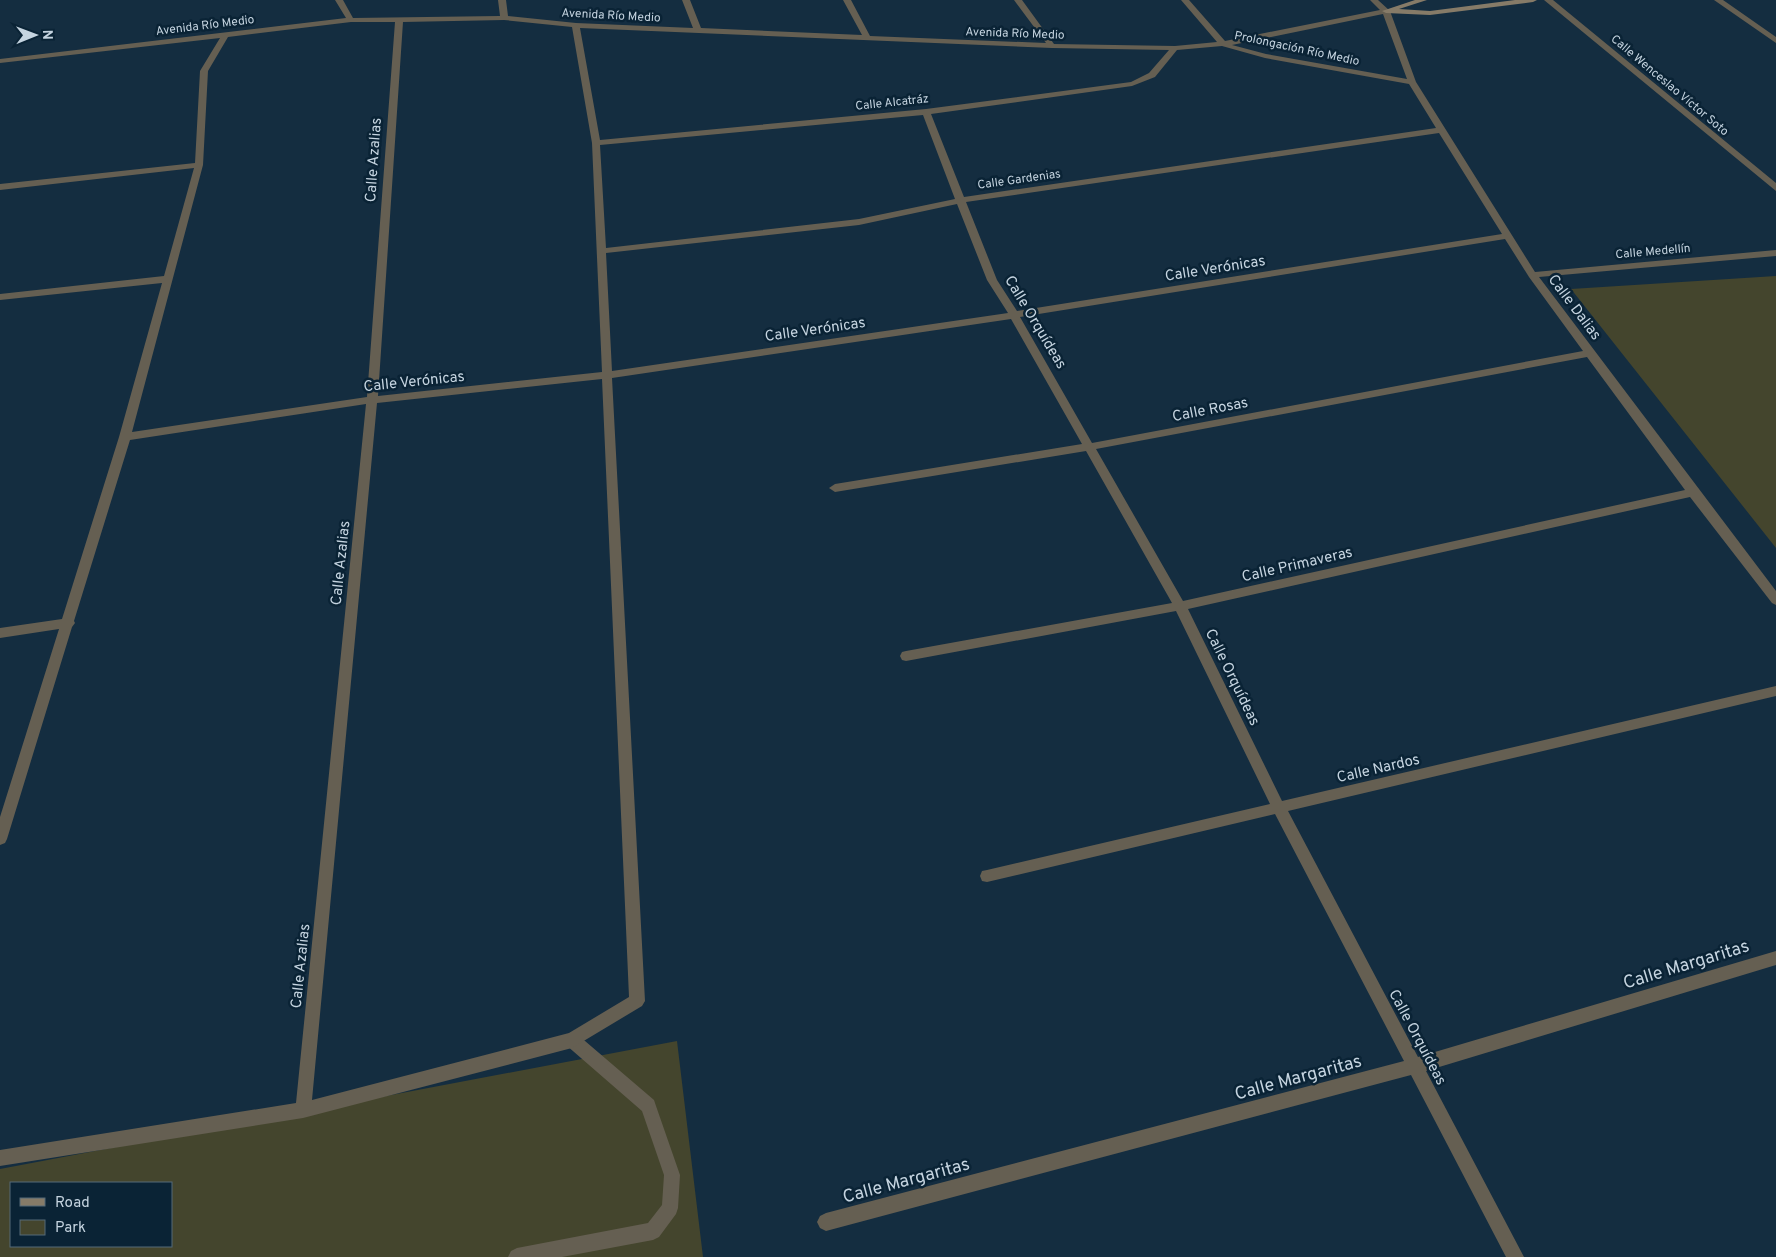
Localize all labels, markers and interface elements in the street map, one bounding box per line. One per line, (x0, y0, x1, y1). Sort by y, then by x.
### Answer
street label: Avenida Río Medio (561, 5, 661, 27)
north arrow (10, 10, 60, 60)
street label: Avenida Río Medio (155, 12, 256, 40)
street label: Avenida Río Medio (965, 24, 1065, 44)
street label: Prolongación Río Medio (1233, 28, 1361, 70)
text: N (38, 30, 55, 40)
street label: Calle Wenceslao Víctor Soto (1607, 32, 1732, 140)
street label: Calle Alcatráz (855, 91, 930, 115)
street label: Calle Azalias (362, 117, 387, 203)
street label: Calle Gardenias (977, 166, 1062, 194)
street label: Calle Medellín (1615, 241, 1691, 263)
street label: Calle Verónicas (1164, 252, 1267, 287)
street label: Calle Dalias (1543, 271, 1605, 345)
street label: Calle Orquídeas (999, 273, 1070, 373)
street label: Calle Verónicas (764, 314, 867, 347)
street label: Calle Verónicas (363, 368, 466, 397)
street label: Calle Rosas (1171, 394, 1250, 427)
street label: Calle Azalias (328, 520, 355, 606)
street label: Calle Primaveras (1240, 543, 1355, 587)
street label: Calle Orquídeas (1200, 626, 1263, 729)
street label: Calle Nardos (1335, 751, 1422, 788)
street label: Calle Azalias (288, 923, 315, 1009)
street label: Calle Margaritas (1621, 935, 1752, 996)
street label: Calle Orquídeas (1384, 987, 1450, 1089)
street label: Calle Margaritas (1232, 1050, 1364, 1106)
street label: Calle Margaritas (840, 1153, 972, 1209)
legend (10, 1182, 172, 1247)
text: Road (55, 1194, 90, 1213)
text: Park (55, 1219, 86, 1238)

